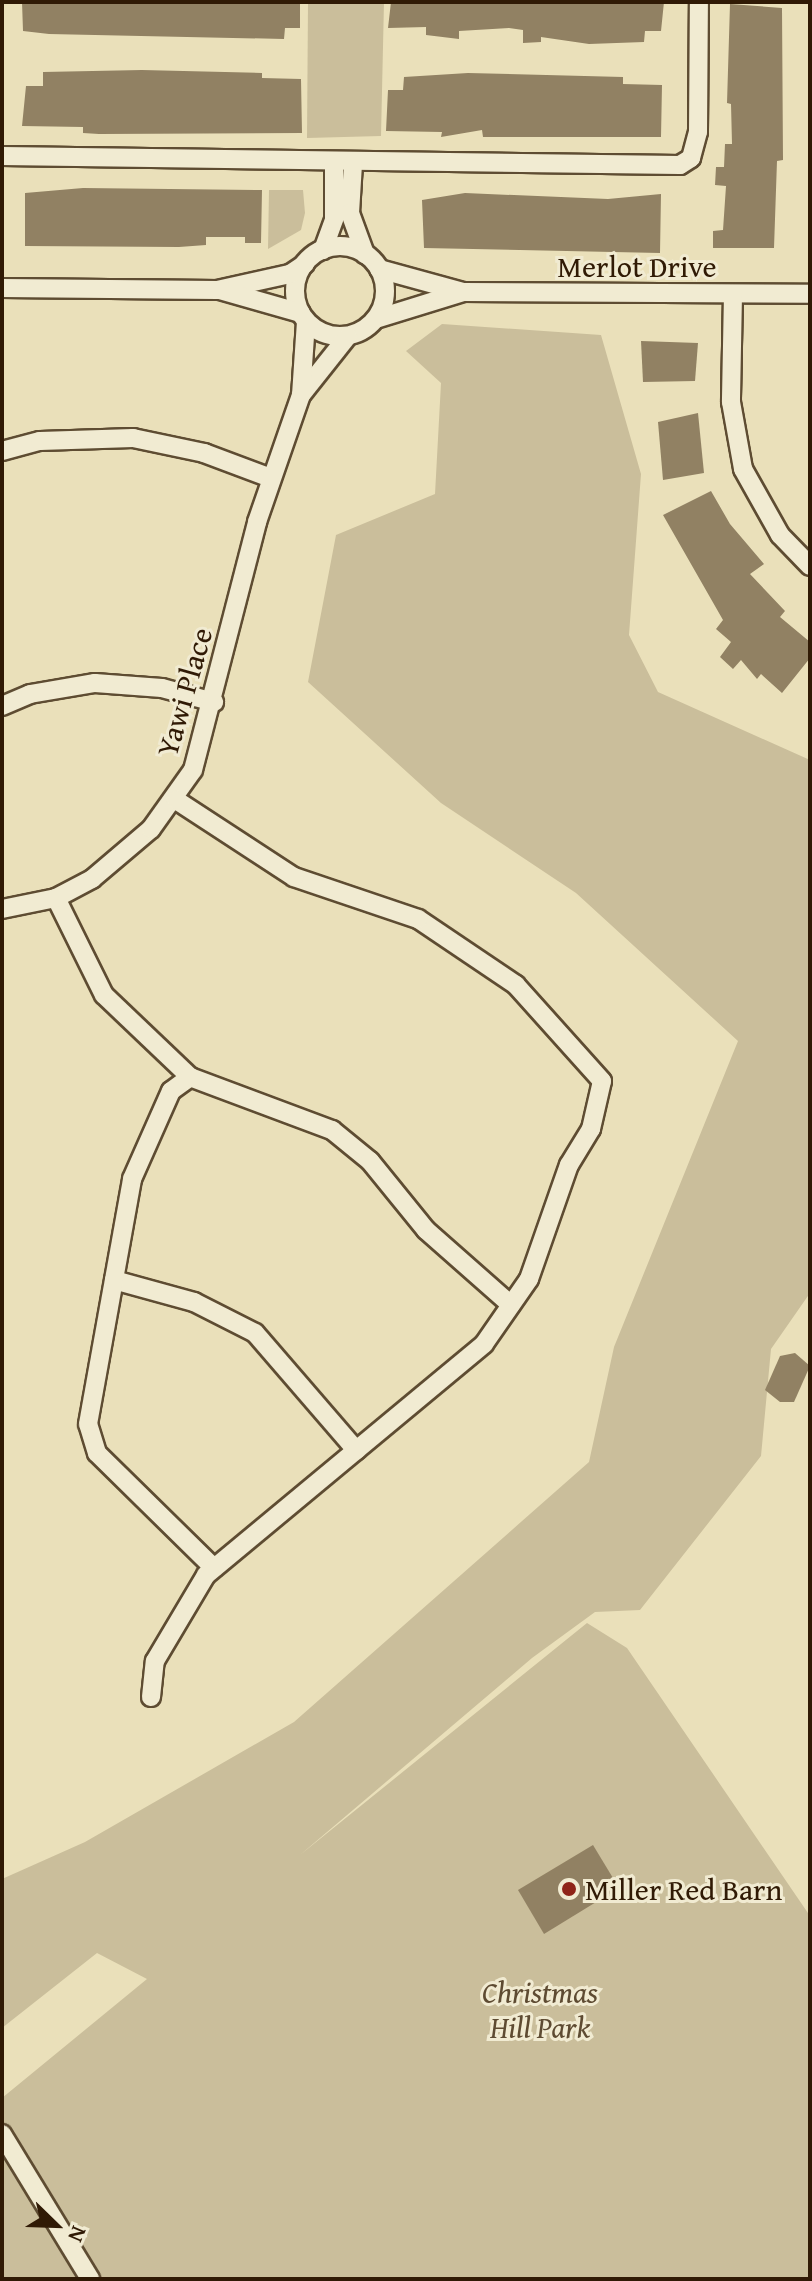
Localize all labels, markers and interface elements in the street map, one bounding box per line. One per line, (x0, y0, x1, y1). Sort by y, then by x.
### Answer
street label: Merlot Drive (557, 248, 717, 284)
street label: Yawi Place (148, 623, 220, 761)
place label: Miller Red Barn (585, 1871, 782, 1907)
marker: Miller Red Barn (560, 1880, 578, 1898)
park label: Christmas Hill Park (482, 1974, 598, 2044)
north arrow (16, 2185, 96, 2265)
text: N (60, 2221, 96, 2247)

